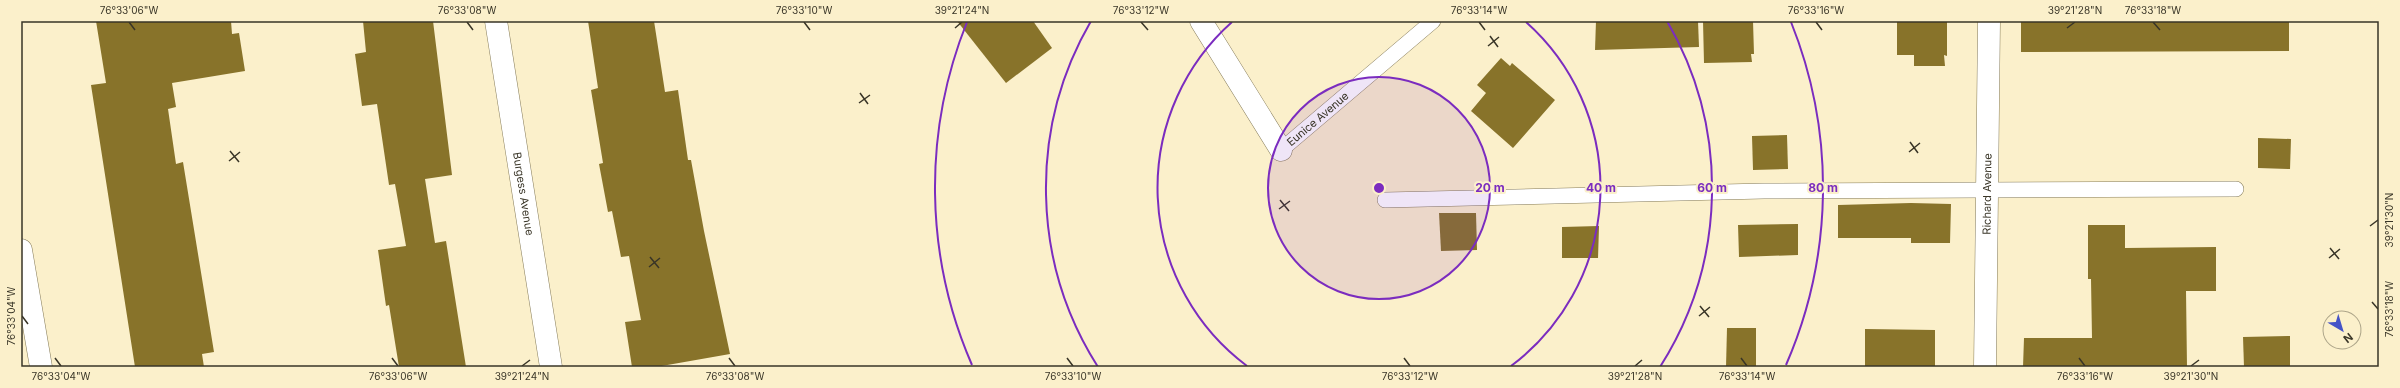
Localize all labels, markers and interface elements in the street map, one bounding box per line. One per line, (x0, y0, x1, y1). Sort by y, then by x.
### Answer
text: 76°33'06"W (100, 4, 158, 16)
text: 76°33'08"W (438, 4, 496, 16)
text: 76°33'10"W (776, 4, 832, 16)
text: 39°21'24"N (935, 4, 989, 16)
text: 76°33'12"W (1113, 4, 1169, 16)
text: 76°33'14"W (1451, 4, 1507, 16)
text: 76°33'16"W (1788, 4, 1844, 16)
text: 39°21'28"N (2048, 4, 2102, 16)
text: 76°33'18"W (2125, 4, 2181, 16)
street label: Eunice Avenue (1284, 89, 1351, 149)
street label: Burgess Avenue (510, 151, 537, 237)
street label: Richard Avenue (1980, 153, 1994, 235)
text: 20 m (1475, 180, 1505, 195)
text: 40 m (1586, 180, 1616, 195)
text: 60 m (1697, 180, 1727, 195)
text: 80 m (1808, 180, 1838, 195)
centre of rings (1372, 181, 1386, 195)
text: 39°21'30"N (2383, 193, 2395, 247)
text: 76°33'18"W (2383, 281, 2395, 337)
text: 76°33'04"W (5, 286, 17, 345)
north arrow (2322, 310, 2362, 350)
text: N (2341, 330, 2356, 346)
text: 76°33'04"W (32, 370, 91, 382)
text: 76°33'06"W (369, 370, 427, 382)
text: 39°21'24"N (495, 370, 549, 382)
text: 76°33'08"W (706, 370, 764, 382)
text: 76°33'10"W (1045, 370, 1101, 382)
text: 76°33'12"W (1382, 370, 1438, 382)
text: 39°21'28"N (1608, 370, 1662, 382)
text: 76°33'14"W (1719, 370, 1775, 382)
text: 76°33'16"W (2057, 370, 2113, 382)
text: 39°21'30"N (2164, 370, 2218, 382)

